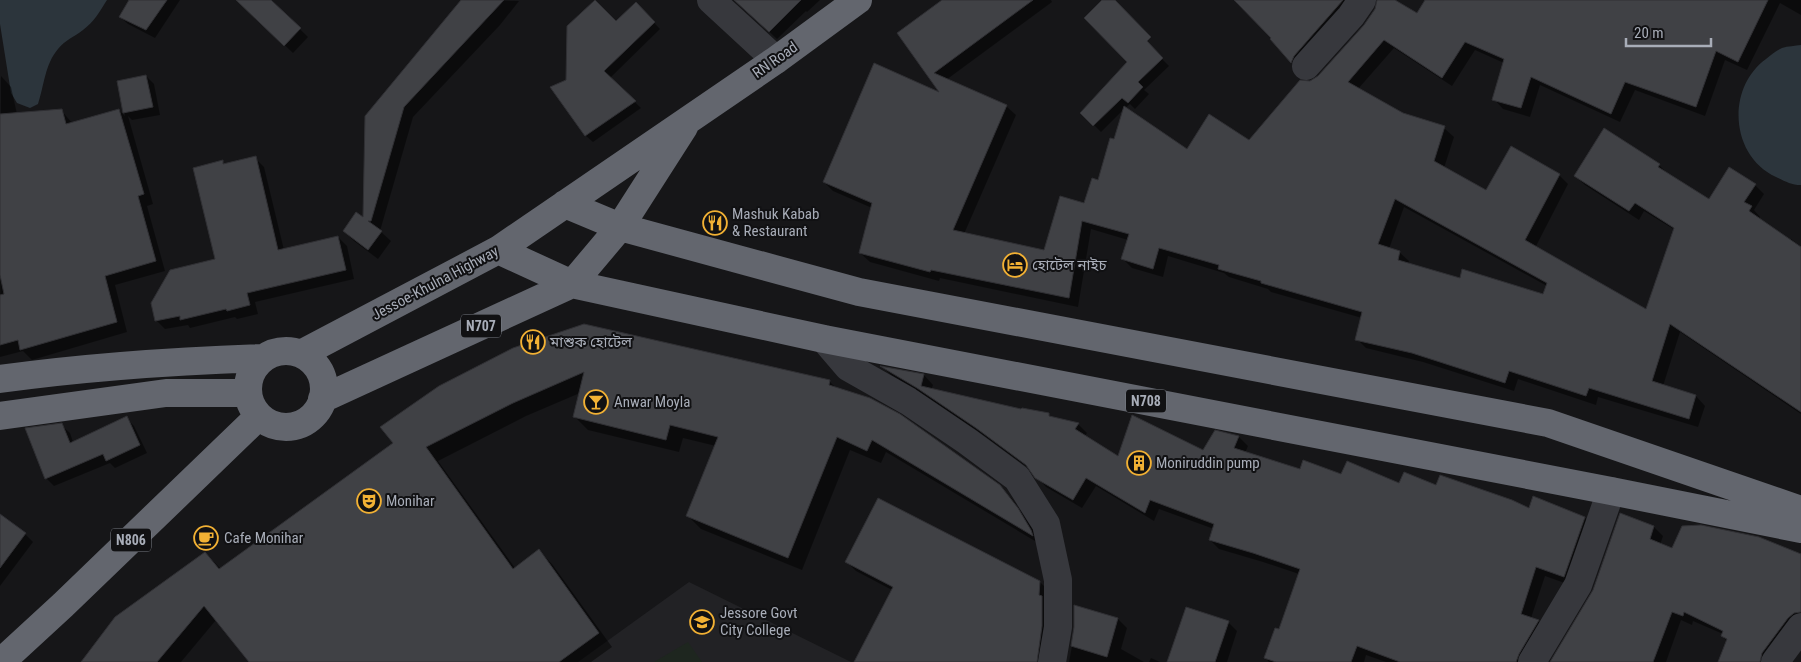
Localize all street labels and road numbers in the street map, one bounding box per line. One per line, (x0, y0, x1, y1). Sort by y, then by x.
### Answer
street label: RN Road (749, 38, 801, 82)
street label: Jessoe-Khulna Highway (369, 242, 501, 324)
road number: N707 (461, 314, 501, 338)
road number: N708 (1126, 390, 1166, 412)
road number: N806 (111, 528, 151, 552)

